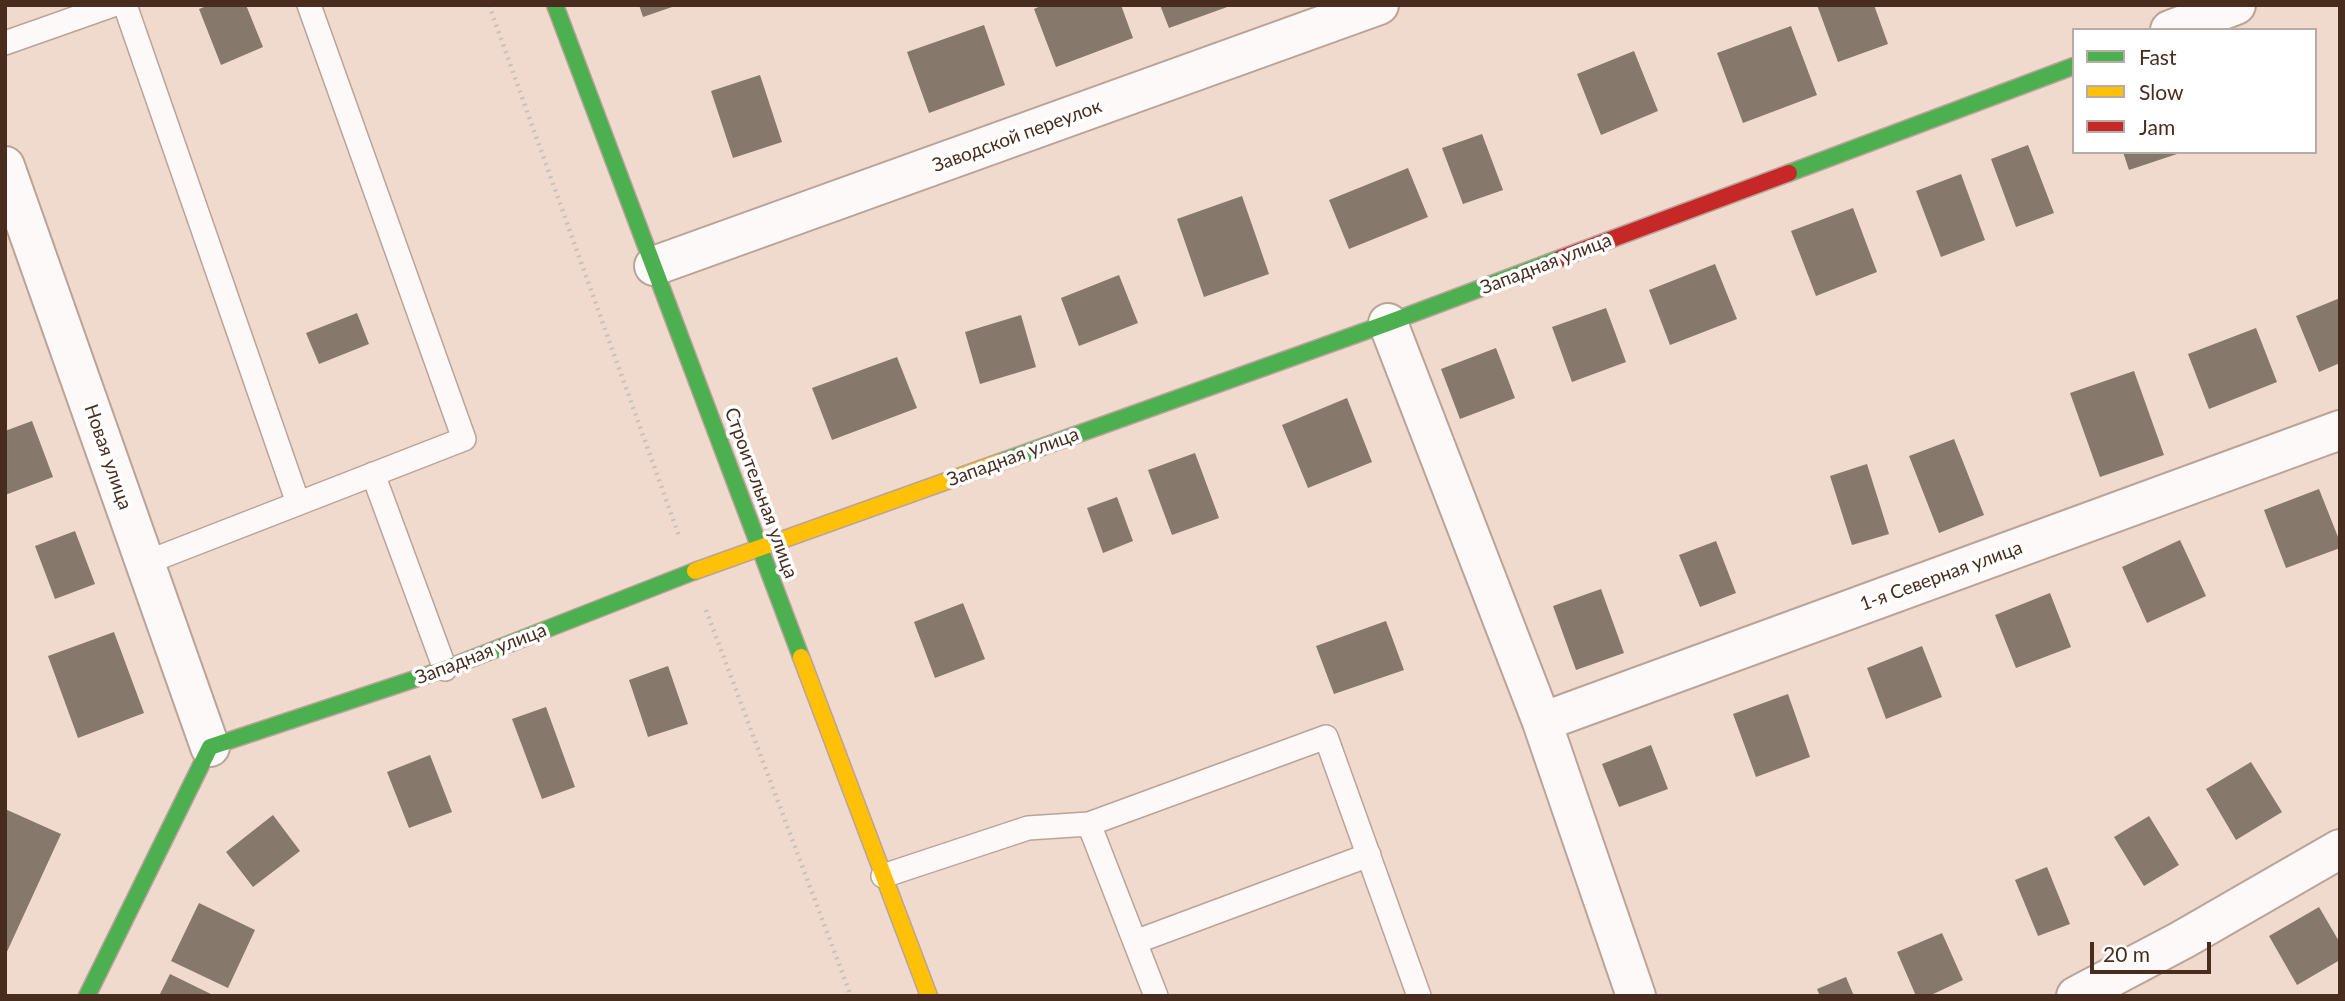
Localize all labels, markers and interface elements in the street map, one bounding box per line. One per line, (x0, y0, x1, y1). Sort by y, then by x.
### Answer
legend (2072, 28, 2317, 154)
text: Fast (2139, 44, 2176, 69)
text: Slow (2139, 79, 2183, 104)
street label: Заводской переулок (929, 95, 1105, 177)
text: Jam (2139, 114, 2175, 139)
street label: Западная улица (1477, 229, 1615, 299)
street label: Новая улица (79, 401, 137, 513)
street label: Строительная улица (720, 405, 802, 581)
street label: Западная улица (944, 423, 1082, 491)
street label: 1-я Северная улица (1857, 536, 2025, 616)
street label: Западная улица (412, 619, 550, 689)
scale bar (2093, 928, 2214, 972)
text: 20 m (2103, 941, 2150, 966)

